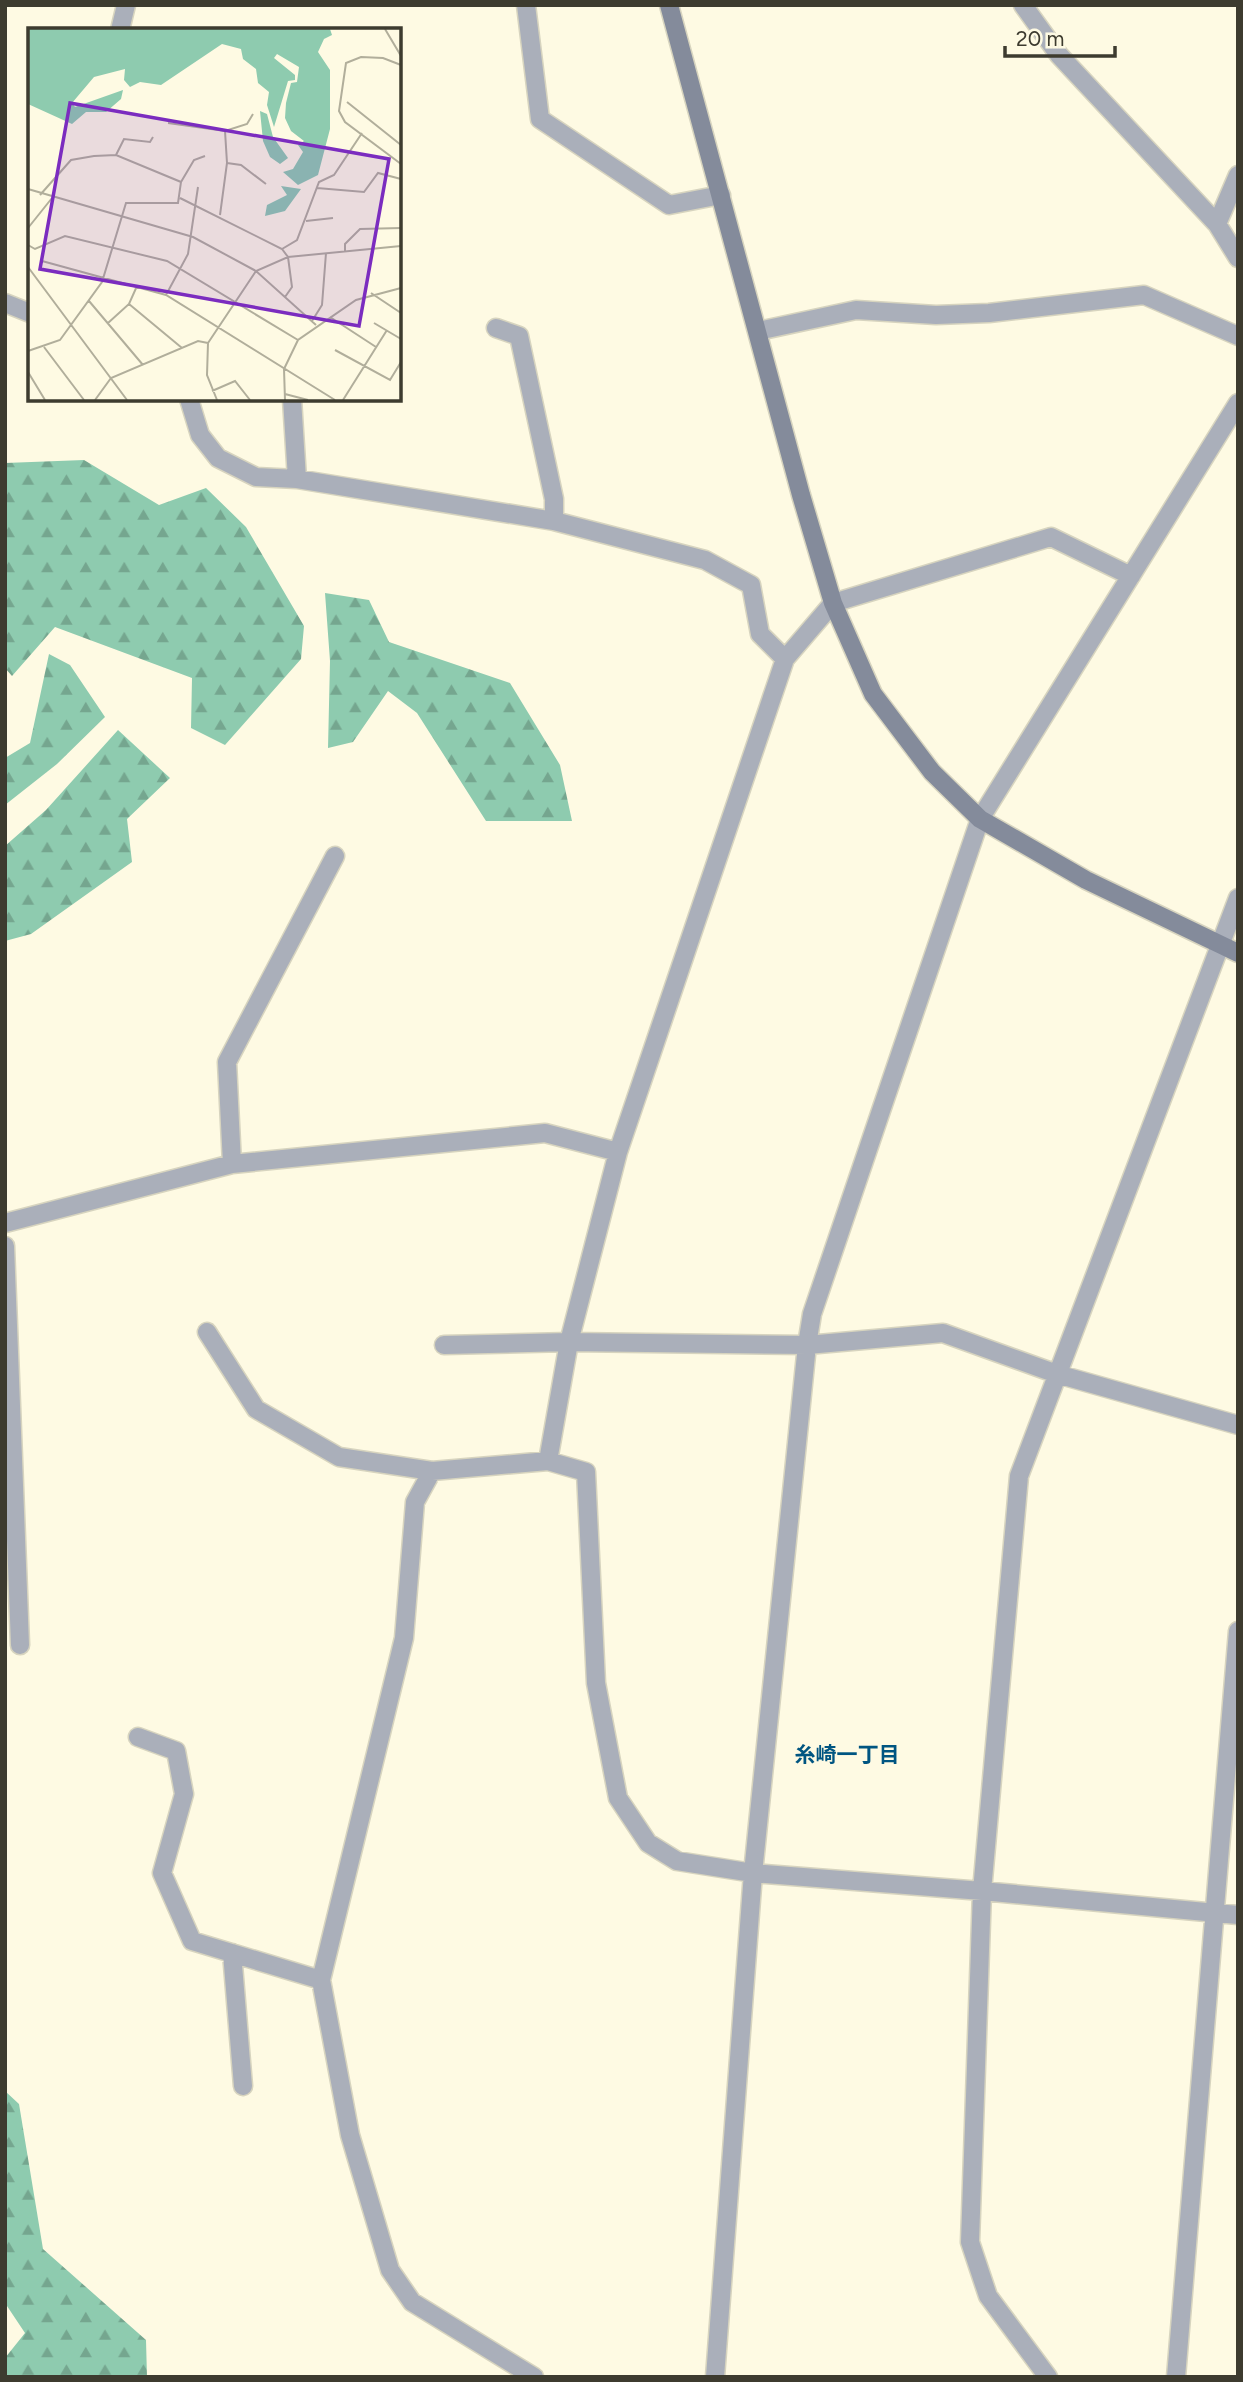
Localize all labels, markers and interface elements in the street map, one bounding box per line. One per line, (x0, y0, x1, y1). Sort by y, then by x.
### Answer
scale bar (1005, 14, 1115, 58)
text: 20 m (1016, 26, 1064, 51)
inset map (28, 28, 401, 401)
district label: 糸崎一丁目 (795, 1742, 900, 1767)

